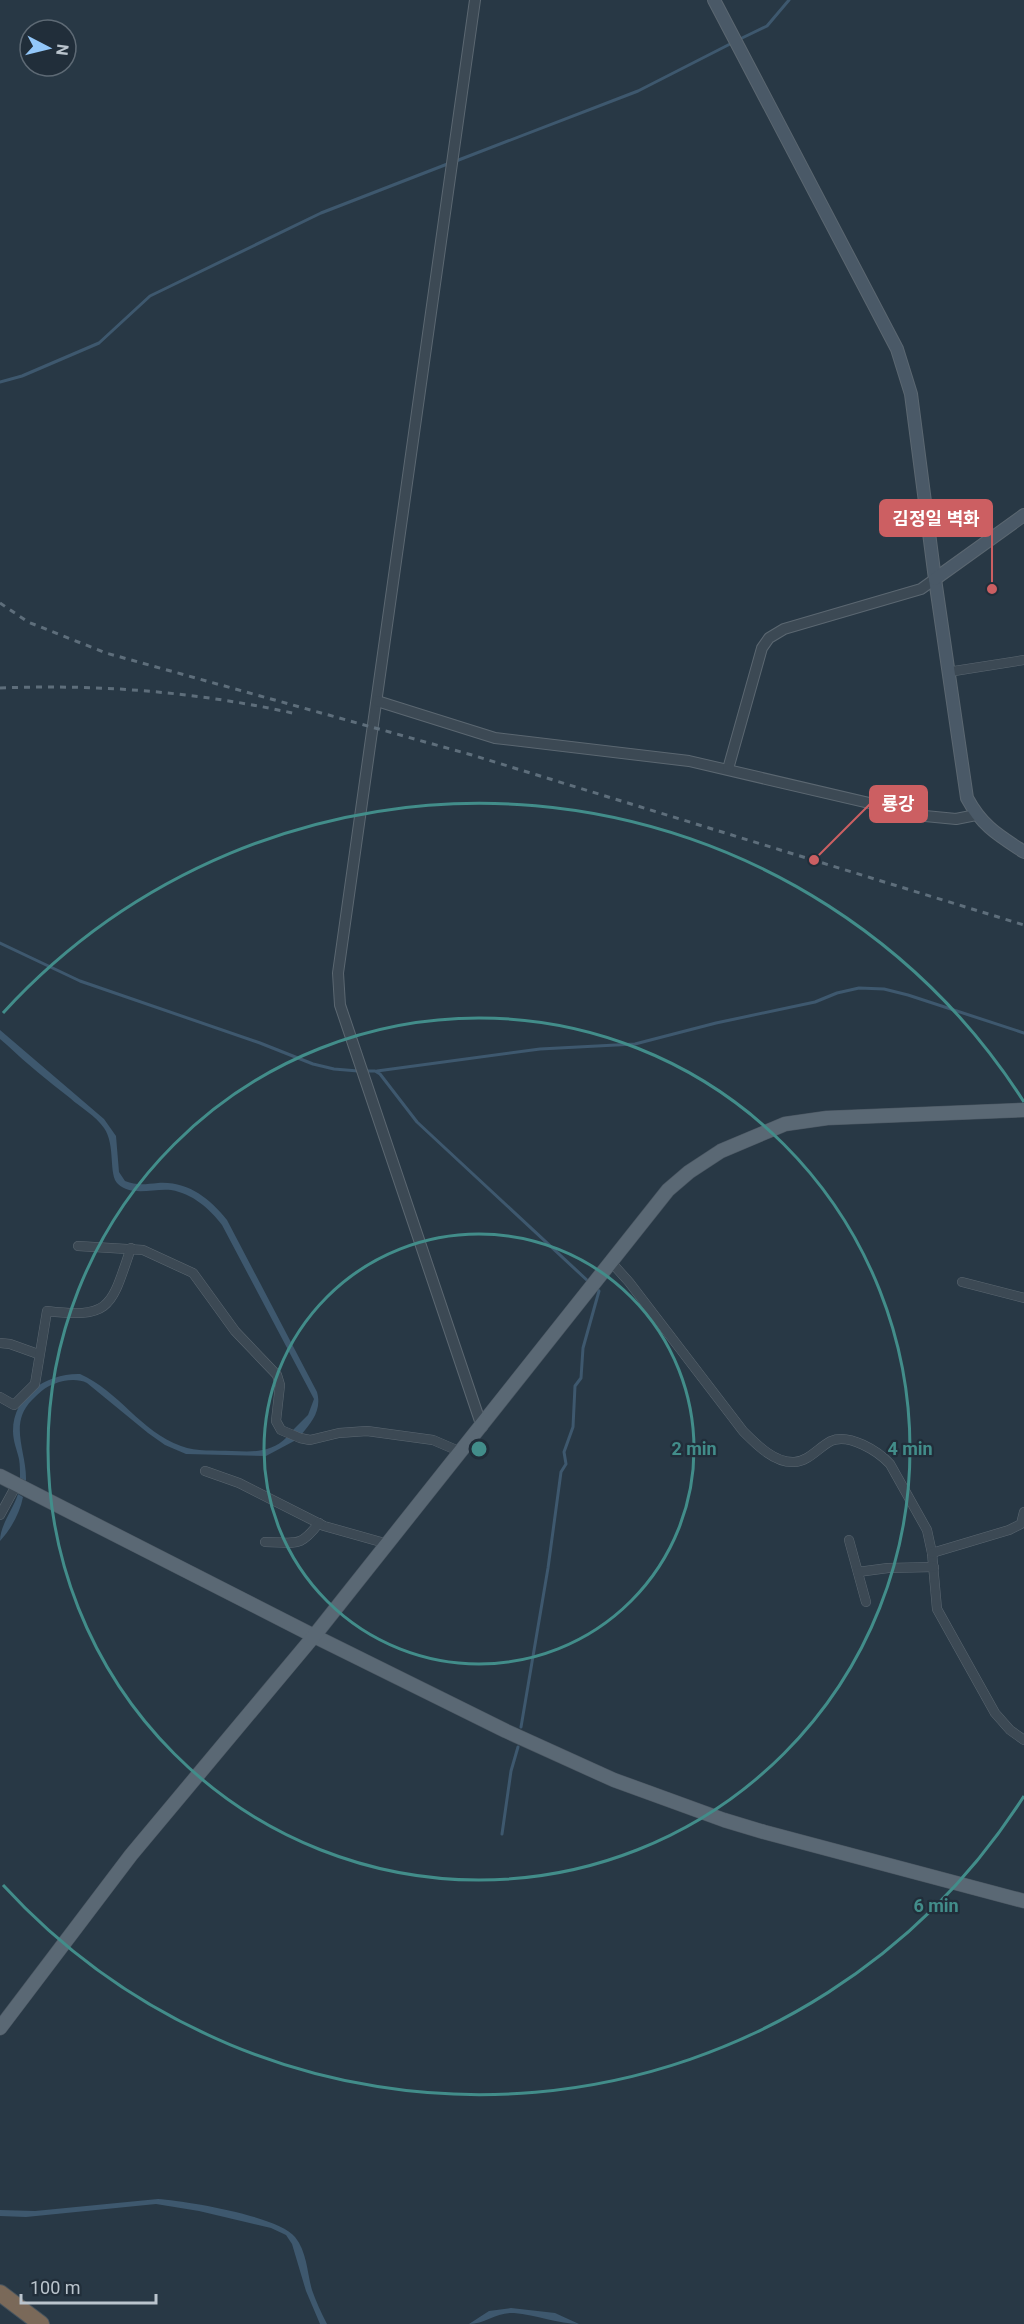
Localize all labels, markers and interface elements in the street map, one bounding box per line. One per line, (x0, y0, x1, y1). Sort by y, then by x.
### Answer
north arrow (18, 18, 78, 78)
text: N (52, 43, 73, 57)
callout: 김정일 벽화 (880, 500, 992, 536)
text: 김정일 벽화 (892, 508, 980, 529)
callout: 룡강 (870, 786, 927, 822)
text: 룡강 (881, 793, 915, 814)
text: 2 min (671, 1438, 717, 1459)
text: 4 min (887, 1438, 933, 1459)
centre of rings (469, 1439, 489, 1459)
text: 6 min (913, 1895, 959, 1916)
scale bar (21, 2267, 156, 2305)
text: 100 m (30, 2277, 81, 2298)

